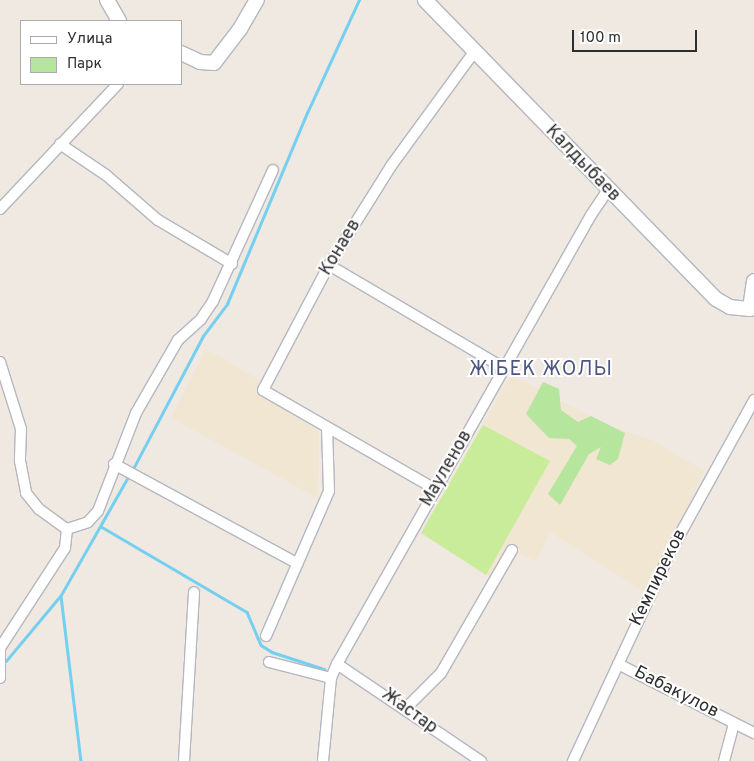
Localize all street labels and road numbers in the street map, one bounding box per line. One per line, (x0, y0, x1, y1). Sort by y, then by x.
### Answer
street label: Калдыбаев (540, 121, 624, 207)
street label: Конаев (316, 216, 366, 280)
street label: Мауленов (417, 427, 477, 511)
street label: Кемпиреков (626, 526, 692, 630)
street label: Бабакулов (630, 662, 722, 724)
street label: Жастар (377, 685, 441, 739)

